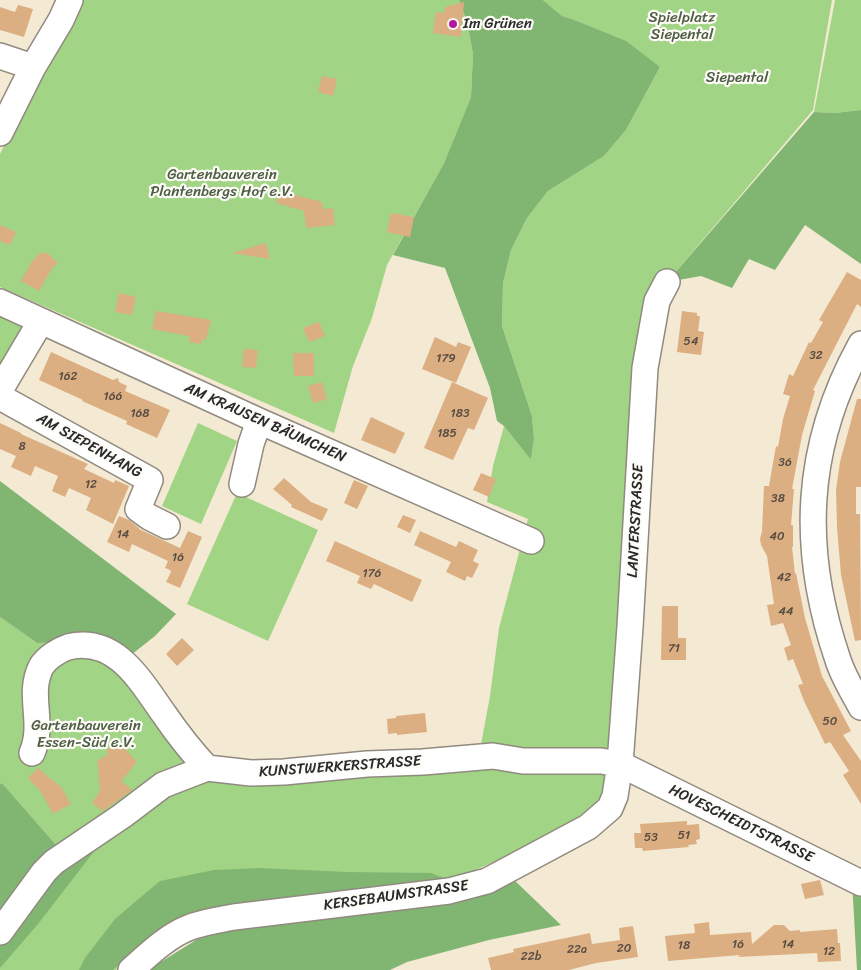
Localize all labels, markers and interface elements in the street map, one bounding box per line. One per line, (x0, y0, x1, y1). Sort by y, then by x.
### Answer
park label: Spielplatz Siepental (649, 9, 715, 44)
place label: Im Grünen (463, 15, 532, 33)
marker: Im Grünen (447, 18, 459, 30)
park label: Siepental (706, 69, 768, 87)
park label: Gartenbauverein Plantenbergs Hof e.V. (150, 166, 294, 201)
house number: 54 (684, 335, 698, 349)
house number: 32 (809, 349, 823, 363)
house number: 179 (436, 352, 456, 366)
house number: 162 (59, 370, 77, 384)
street label: AM KRAUSEN BÄUMCHEN (181, 379, 349, 467)
house number: 166 (104, 390, 122, 404)
house number: 168 (130, 407, 150, 421)
house number: 183 (451, 407, 469, 421)
street label: AM SIEPENHANG (33, 410, 145, 482)
house number: 185 (437, 427, 457, 441)
house number: 8 (18, 440, 26, 454)
house number: 36 (778, 456, 792, 470)
street label: LANTERSTRASSE (624, 464, 648, 578)
house number: 12 (85, 478, 97, 492)
house number: 38 (771, 492, 785, 506)
house number: 14 (117, 528, 129, 542)
house number: 40 (769, 530, 785, 544)
house number: 16 (172, 551, 184, 565)
house number: 176 (363, 567, 381, 581)
house number: 42 (777, 571, 791, 585)
house number: 44 (779, 605, 793, 619)
house number: 71 (668, 642, 680, 656)
house number: 50 (823, 715, 837, 729)
park label: Gartenbauverein Essen-Süd e.V. (31, 717, 141, 752)
street label: KUNSTWERKERSTRASSE (258, 752, 422, 782)
street label: HOVESCHEIDTSTRASSE (666, 781, 816, 867)
house number: 51 (678, 829, 690, 843)
house number: 53 (644, 831, 658, 845)
street label: KERSEBAUMSTRASSE (323, 877, 469, 915)
house number: 16 (732, 938, 744, 952)
house number: 14 (782, 938, 794, 952)
house number: 18 (678, 939, 690, 953)
house number: 20 (617, 942, 631, 956)
house number: 22a (567, 943, 587, 957)
house number: 12 (823, 945, 835, 959)
house number: 22b (521, 950, 541, 964)

